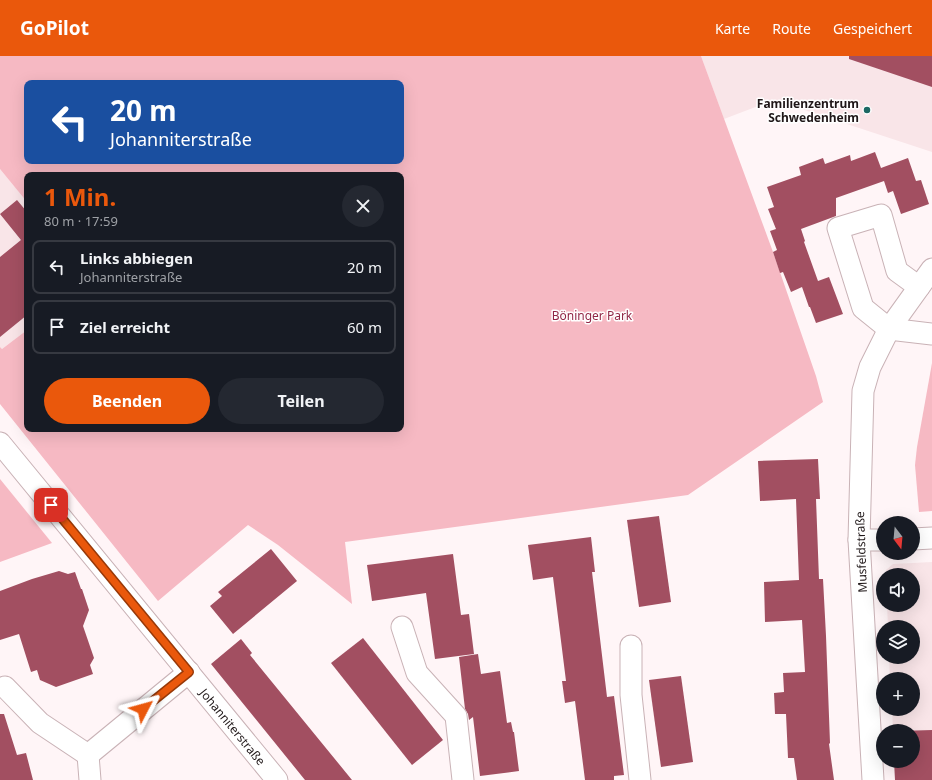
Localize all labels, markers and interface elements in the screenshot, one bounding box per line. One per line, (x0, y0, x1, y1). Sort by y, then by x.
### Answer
text: GoPilot (20, 15, 89, 41)
text: Karte (715, 19, 750, 38)
text: Route (772, 19, 811, 38)
text: Gespeichert (833, 19, 912, 38)
text: 20 m (110, 91, 177, 129)
place label: Familienzentrum Schwedenheim (757, 95, 859, 126)
icon: left (44, 96, 96, 148)
marker: Familienzentrum Schwedenheim (862, 105, 872, 115)
text: Johanniterstraße (110, 127, 252, 151)
text: 1 Min. (44, 180, 116, 213)
button: close (342, 185, 384, 227)
text: 80 m · 17:59 (44, 212, 118, 230)
text: Links abbiegen (80, 248, 193, 268)
icon: left (46, 256, 68, 278)
text: 20 m (347, 257, 382, 277)
text: Johanniterstraße (80, 268, 182, 286)
park label: Böninger Park (552, 307, 633, 324)
icon: arrive (46, 316, 68, 338)
text: Ziel erreicht (80, 317, 170, 337)
text: 60 m (347, 317, 382, 337)
button: Beenden (44, 378, 210, 424)
button: Teilen (218, 378, 384, 424)
pin (34, 488, 68, 522)
icon: arrive (40, 494, 62, 516)
street label: Musfeldstraße (851, 511, 871, 593)
north arrow (876, 516, 920, 560)
map controls (876, 516, 920, 768)
button: sound (876, 568, 920, 612)
button: layers (876, 620, 920, 664)
button: + (876, 672, 920, 716)
street label: Johanniterstraße (196, 684, 270, 769)
position arrow (122, 688, 164, 730)
button: − (876, 724, 920, 768)

